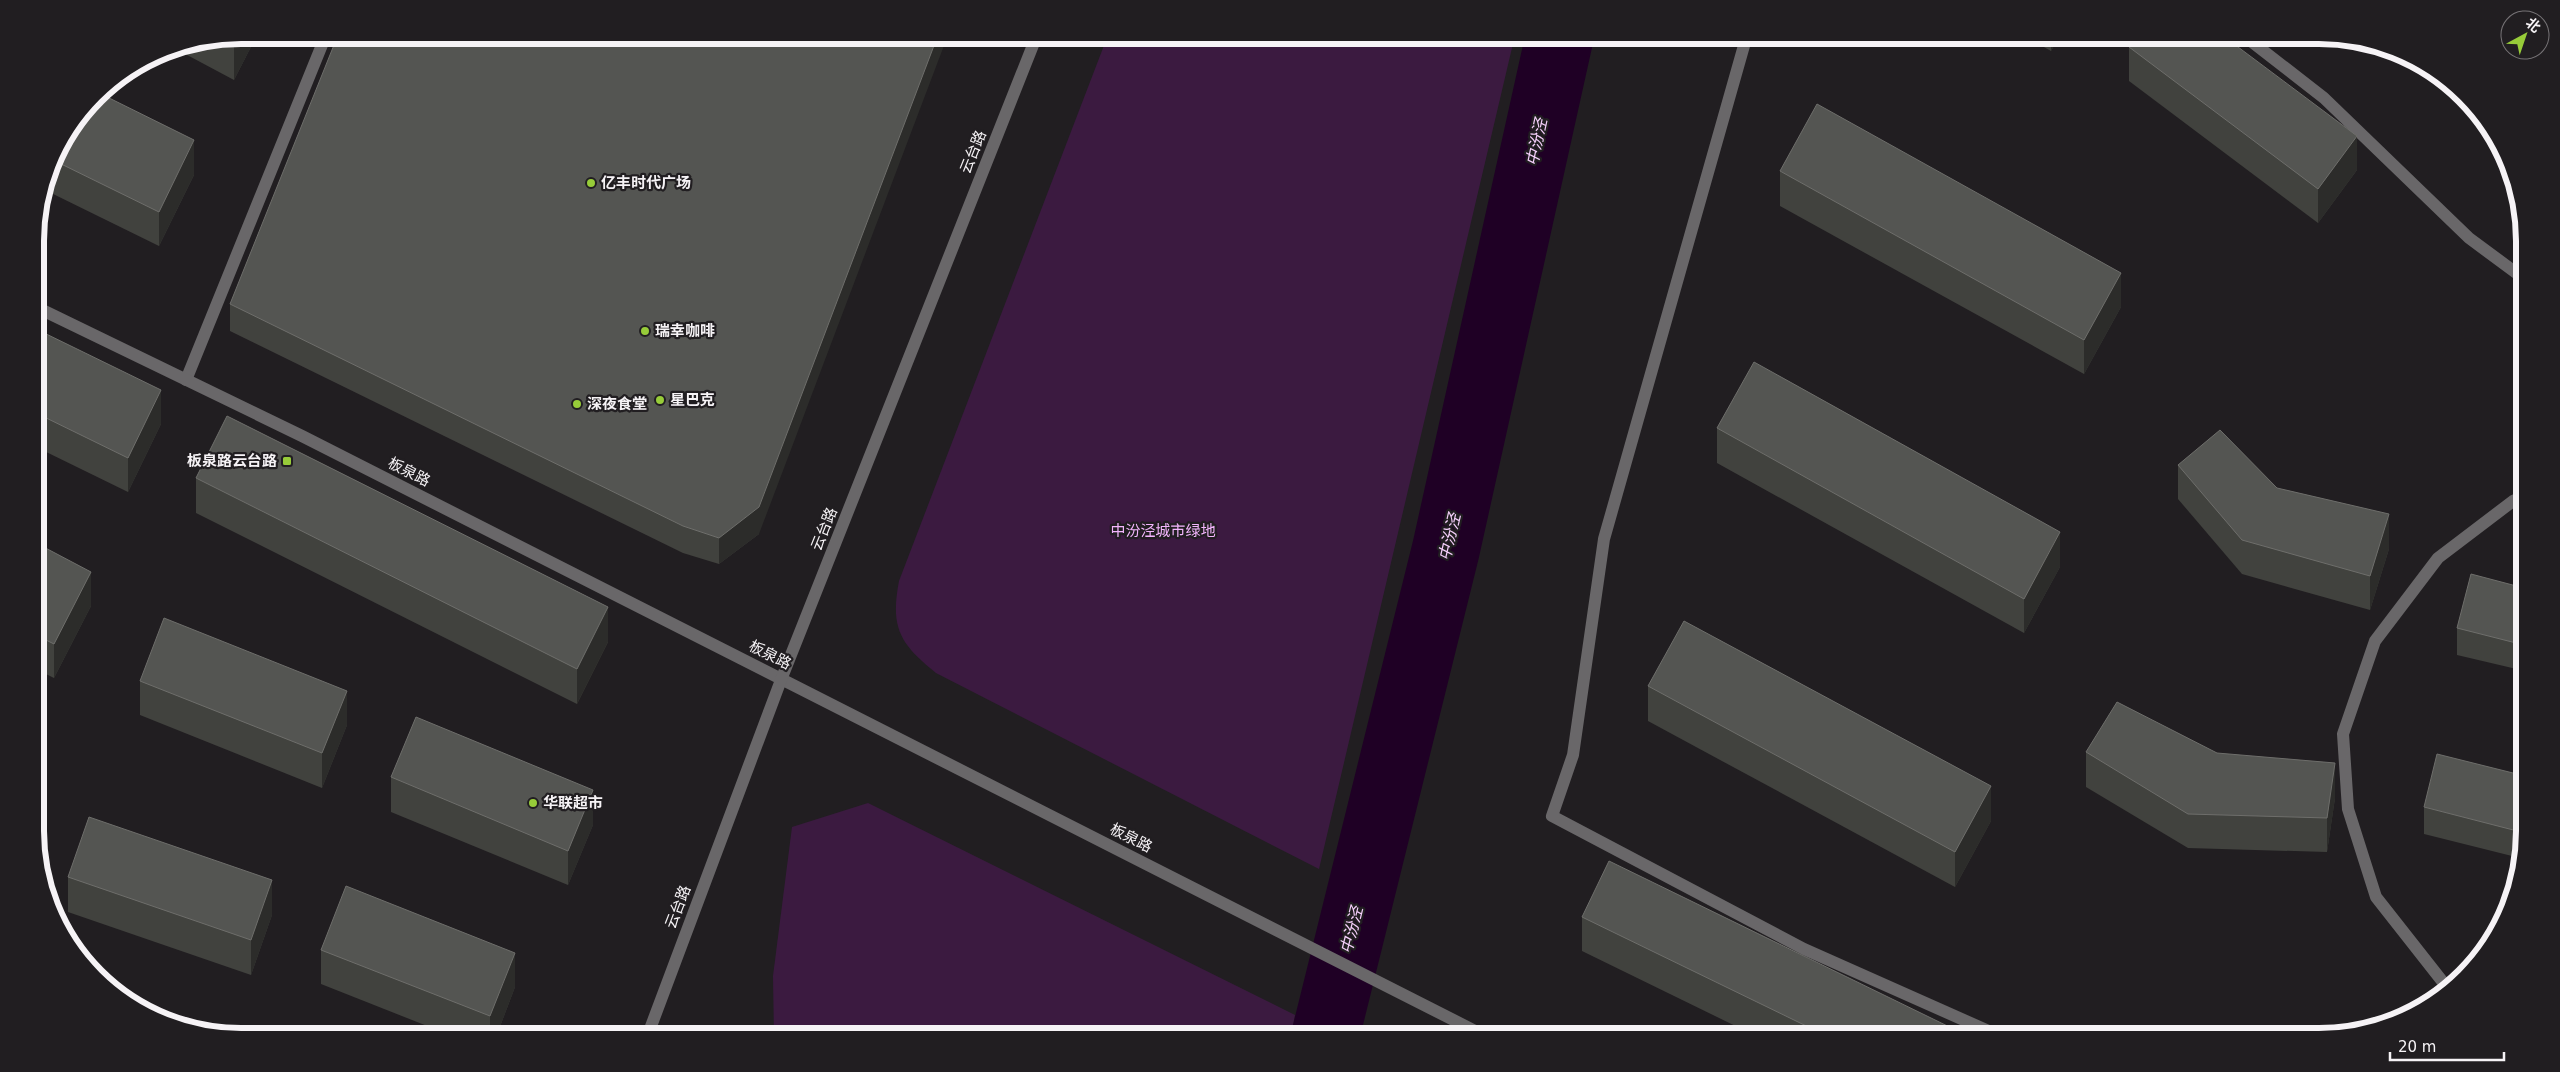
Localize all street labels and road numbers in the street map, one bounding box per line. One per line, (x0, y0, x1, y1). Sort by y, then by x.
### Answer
street label: 云台路 (956, 128, 990, 176)
street label: 板泉路 (385, 454, 433, 490)
street label: 云台路 (807, 505, 841, 553)
street label: 板泉路 (746, 637, 794, 673)
street label: 板泉路 (1107, 820, 1155, 856)
street label: 云台路 (662, 883, 694, 931)

